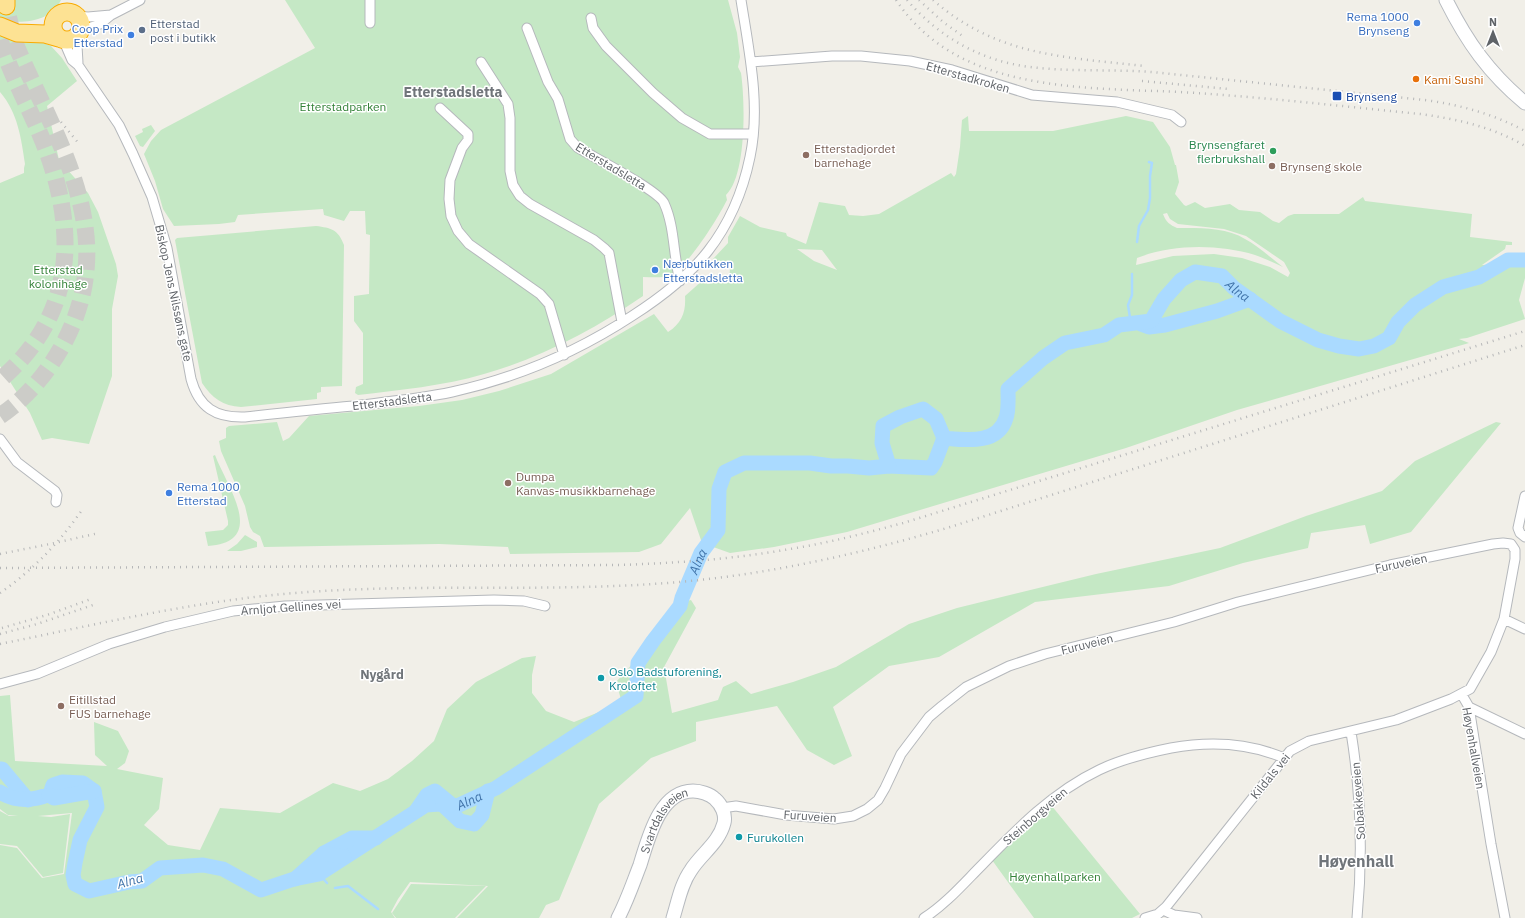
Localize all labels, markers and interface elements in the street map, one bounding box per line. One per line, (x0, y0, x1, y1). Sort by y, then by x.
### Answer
place label: Rema 1000 Brynseng (1346, 9, 1410, 38)
north arrow (1473, 12, 1513, 52)
text: N (1489, 15, 1497, 29)
place label: Etterstad post i butikk (150, 16, 217, 45)
marker: Rema 1000 Brynseng (1412, 18, 1422, 28)
place label: Coop Prix Etterstad (72, 21, 123, 50)
marker: Etterstad post i butikk (137, 25, 147, 35)
marker: Coop Prix Etterstad (126, 30, 136, 40)
street label: Etterstadkroken (924, 58, 1012, 96)
place label: Kami Sushi (1424, 72, 1484, 87)
marker: Kami Sushi (1411, 74, 1421, 84)
district label: Etterstadsletta (403, 83, 503, 101)
place label: Brynseng (1346, 89, 1397, 104)
marker: Brynseng (1331, 90, 1343, 102)
park label: Etterstadparken (300, 99, 386, 114)
place label: Brynsengfaret flerbrukshall (1189, 137, 1265, 166)
street label: Etterstadsletta (573, 139, 650, 193)
place label: Etterstadjordet barnehage (814, 141, 895, 170)
marker: Brynsengfaret flerbrukshall (1268, 146, 1278, 156)
marker: Etterstadjordet barnehage (801, 150, 811, 160)
place label: Brynseng skole (1280, 159, 1363, 174)
marker: Brynseng skole (1267, 161, 1277, 171)
street label: Biskop Jens Nilssøns gate (152, 223, 196, 363)
place label: Nærbutikken Etterstadsletta (663, 256, 744, 285)
park label: Etterstad kolonihage (29, 262, 88, 291)
marker: Nærbutikken Etterstadsletta (650, 265, 660, 275)
water label: Alna (1221, 275, 1253, 305)
street label: Etterstadsletta (351, 389, 433, 413)
place label: Dumpa Kanvas-musikkbarnehage (516, 469, 656, 498)
marker: Dumpa Kanvas-musikkbarnehage (503, 478, 513, 488)
place label: Rema 1000 Etterstad (177, 479, 240, 508)
marker: Rema 1000 Etterstad (164, 488, 174, 498)
water label: Alna (684, 545, 710, 578)
street label: Furuveien (1373, 550, 1429, 576)
street label: Arnljot Gellines vei (240, 596, 342, 618)
street label: Furuveien (1059, 630, 1115, 658)
place label: Oslo Badstuforening, Kroloftet (609, 664, 722, 693)
district label: Nygård (360, 666, 404, 683)
marker: Oslo Badstuforening, Kroloftet (596, 673, 606, 683)
place label: Eitillstad FUS barnehage (69, 692, 151, 721)
marker: Eitillstad FUS barnehage (56, 701, 66, 711)
street label: Høyenhallveien (1459, 706, 1489, 790)
street label: Kildals vei (1247, 750, 1293, 802)
street label: Solbakkeveien (1348, 762, 1368, 840)
street label: Svartdalsveien (637, 784, 690, 855)
street label: Steinborgveien (1000, 784, 1070, 848)
water label: Alna (453, 787, 485, 814)
street label: Furuveien (783, 807, 837, 825)
place label: Furukollen (747, 830, 804, 845)
marker: Furukollen (734, 832, 744, 842)
district label: Høyenhall (1318, 851, 1394, 871)
water label: Alna (114, 869, 145, 893)
park label: Høyenhallparken (1009, 869, 1101, 884)

